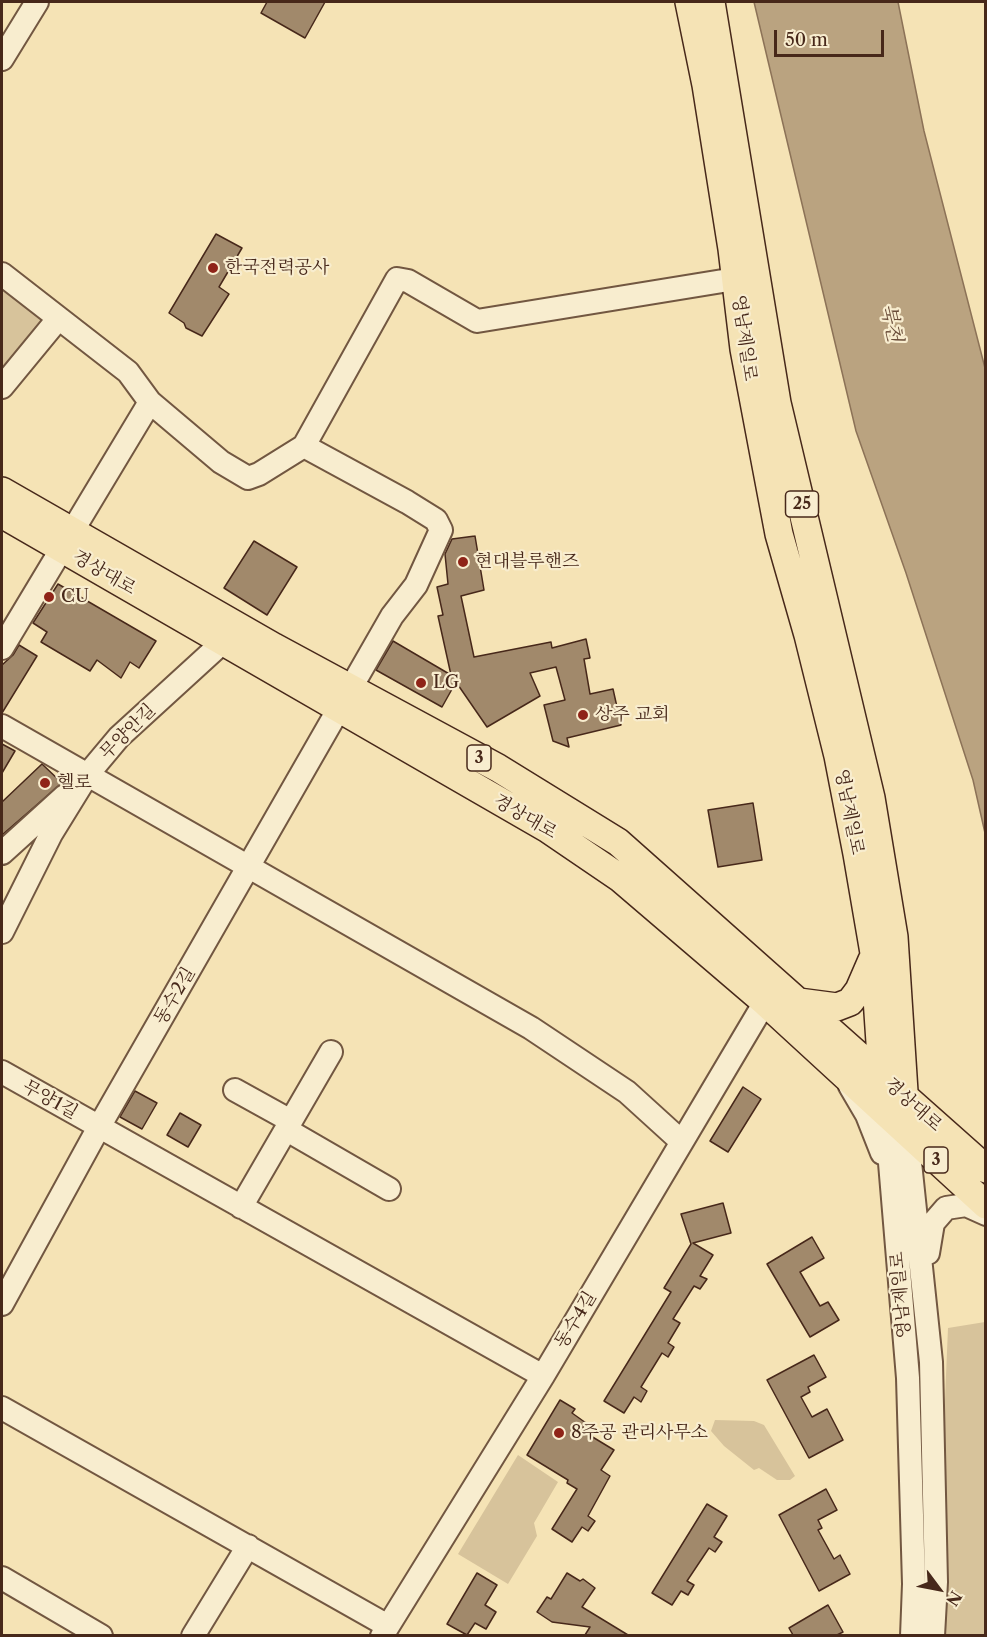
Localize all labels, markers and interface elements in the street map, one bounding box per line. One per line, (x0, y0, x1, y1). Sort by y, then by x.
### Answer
scale bar (777, 18, 886, 56)
text: 50 m (785, 29, 828, 51)
place label: 한국전력공사 (225, 257, 329, 279)
marker: 한국전력공사 (206, 261, 220, 275)
street label: 영남제일로 (727, 293, 761, 383)
water label: 북천 (875, 302, 907, 344)
road number: 25 (786, 491, 818, 517)
street label: 경상대로 (68, 546, 140, 600)
place label: 현대블루핸즈 (475, 551, 579, 573)
marker: 현대블루핸즈 (456, 555, 470, 569)
place label: CU (61, 586, 89, 608)
marker: CU (42, 590, 56, 604)
place label: LG (433, 672, 459, 694)
marker: LG (414, 676, 428, 690)
street label: 무양안길 (96, 700, 160, 764)
place label: 상주 교회 (595, 704, 669, 726)
marker: 상주 교회 (576, 708, 590, 722)
road number: 3 (467, 745, 491, 771)
street label: 영남제일로 (830, 767, 868, 857)
place label: 헬로 (57, 772, 92, 794)
marker: 헬로 (38, 776, 52, 790)
street label: 경상대로 (489, 790, 561, 844)
street label: 동수2길 (150, 964, 200, 1028)
street label: 경상대로 (880, 1074, 946, 1136)
street label: 무양1길 (19, 1076, 81, 1124)
road number: 3 (924, 1147, 948, 1173)
street label: 영남제일로 (886, 1251, 916, 1339)
street label: 동수4길 (551, 1288, 601, 1352)
place label: 8주공 관리사무소 (571, 1422, 708, 1444)
marker: 8주공 관리사무소 (552, 1426, 566, 1440)
north arrow (909, 1559, 969, 1619)
text: N (942, 1587, 966, 1610)

